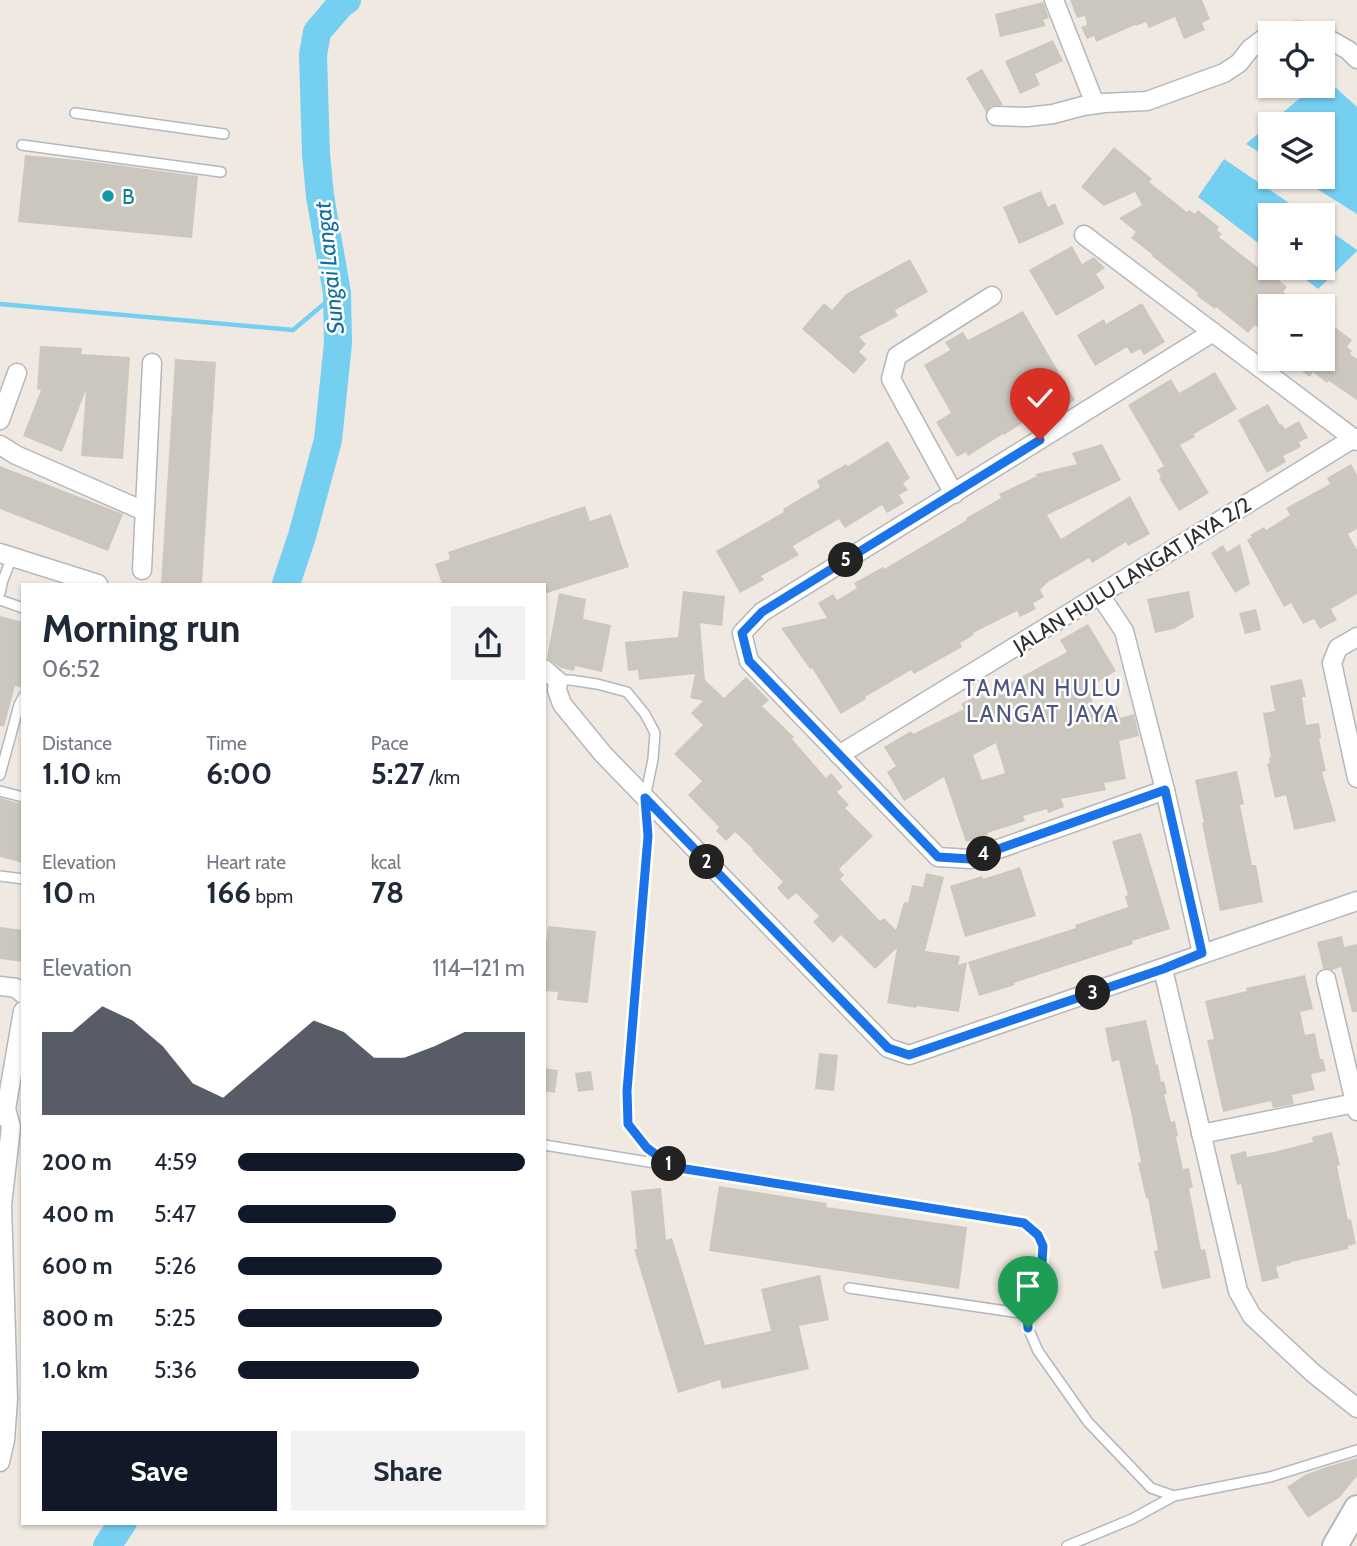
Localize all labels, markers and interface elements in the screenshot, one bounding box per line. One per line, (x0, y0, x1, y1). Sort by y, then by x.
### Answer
map controls (1258, 21, 1335, 371)
button: locate (1258, 21, 1335, 98)
button: layers (1258, 112, 1335, 189)
place label: B (122, 184, 135, 209)
marker: B (100, 188, 116, 204)
water label: Sungai Langat (308, 199, 350, 336)
button: + (1258, 203, 1335, 280)
button: − (1258, 294, 1335, 371)
pin (1010, 368, 1070, 440)
icon: check (1021, 379, 1059, 417)
street label: JALAN HULU LANGAT JAYA 2/2 (1008, 491, 1255, 659)
pin: 5 (828, 542, 864, 578)
text: 5 (840, 548, 851, 571)
text: Morning run (42, 605, 241, 652)
button: share (451, 606, 525, 680)
text: 06:52 (42, 655, 100, 683)
district label: TAMAN HULU LANGAT JAYA (963, 674, 1123, 728)
text: Distance (42, 732, 112, 755)
text: Time (206, 732, 247, 755)
text: Pace (371, 732, 409, 755)
text: 1.10 (42, 755, 91, 792)
text: 6:00 (206, 755, 272, 792)
text: 5:27 (371, 755, 425, 792)
text: km (91, 766, 121, 789)
text: /km (425, 766, 460, 789)
pin: 4 (967, 836, 1002, 872)
text: 4 (978, 842, 989, 865)
pin: 2 (690, 844, 724, 880)
text: 2 (701, 850, 712, 873)
text: Elevation (42, 851, 116, 874)
text: Heart rate (206, 851, 286, 874)
text: kcal (371, 851, 401, 874)
text: 10 (42, 874, 74, 911)
text: 166 (206, 874, 251, 911)
text: 78 (371, 874, 404, 911)
text: m (74, 885, 95, 908)
text: bpm (251, 885, 293, 908)
text: Elevation (42, 954, 132, 982)
text: 114–121 m (432, 954, 525, 982)
pin: 3 (1076, 976, 1110, 1010)
text: 3 (1087, 981, 1098, 1004)
pin: 1 (652, 1146, 686, 1182)
text: 200 m (42, 1148, 112, 1176)
text: 4:59 (154, 1148, 198, 1176)
text: 1 (665, 1152, 672, 1175)
text: 400 m (42, 1200, 114, 1228)
text: 5:47 (154, 1200, 196, 1228)
text: 600 m (42, 1252, 113, 1280)
text: 5:26 (154, 1252, 196, 1280)
pin (998, 1256, 1058, 1328)
icon: arrive (1009, 1267, 1047, 1305)
text: 800 m (42, 1304, 114, 1332)
text: 5:25 (154, 1304, 196, 1332)
text: 1.0 km (42, 1356, 108, 1384)
text: 5:36 (154, 1356, 197, 1384)
button: Save (42, 1431, 277, 1511)
button: Share (291, 1431, 525, 1511)

